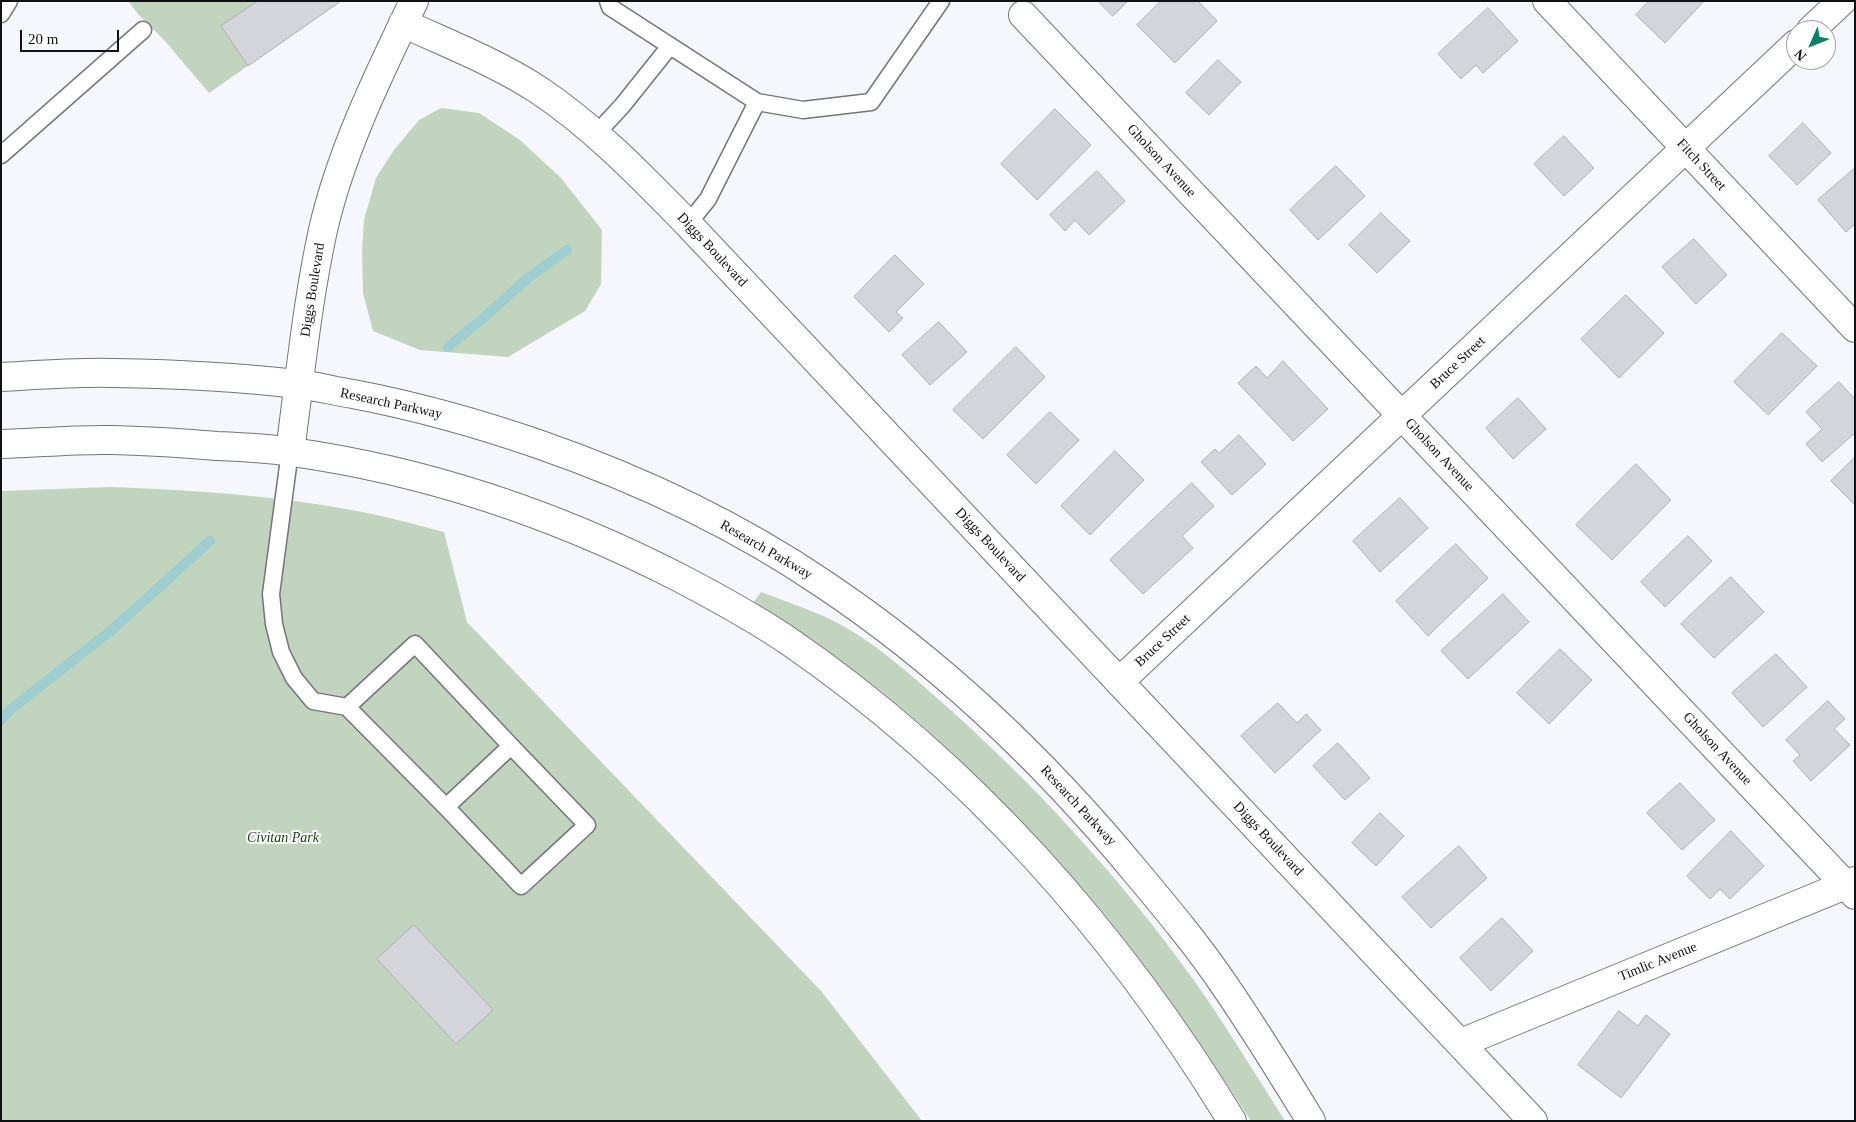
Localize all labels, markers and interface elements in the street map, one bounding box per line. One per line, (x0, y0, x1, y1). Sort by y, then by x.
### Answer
scale bar (22, 20, 121, 52)
north arrow (1786, 20, 1836, 70)
text: 20 m (28, 31, 58, 47)
text: N (1792, 46, 1809, 64)
street label: Gholson Avenue (1123, 121, 1199, 201)
street label: Fitch Street (1673, 136, 1729, 194)
street label: Diggs Boulevard (673, 209, 751, 291)
street label: Diggs Boulevard (297, 242, 329, 338)
street label: Bruce Street (1427, 333, 1489, 393)
street label: Research Parkway (338, 385, 444, 423)
street label: Gholson Avenue (1401, 415, 1477, 495)
street label: Diggs Boulevard (951, 504, 1029, 586)
street label: Research Parkway (717, 517, 815, 583)
street label: Bruce Street (1132, 611, 1194, 671)
street label: Gholson Avenue (1679, 709, 1755, 789)
street label: Research Parkway (1036, 762, 1120, 850)
street label: Diggs Boulevard (1229, 798, 1307, 880)
park label: Civitan Park (247, 830, 319, 846)
street label: Timlic Avenue (1616, 939, 1700, 985)

